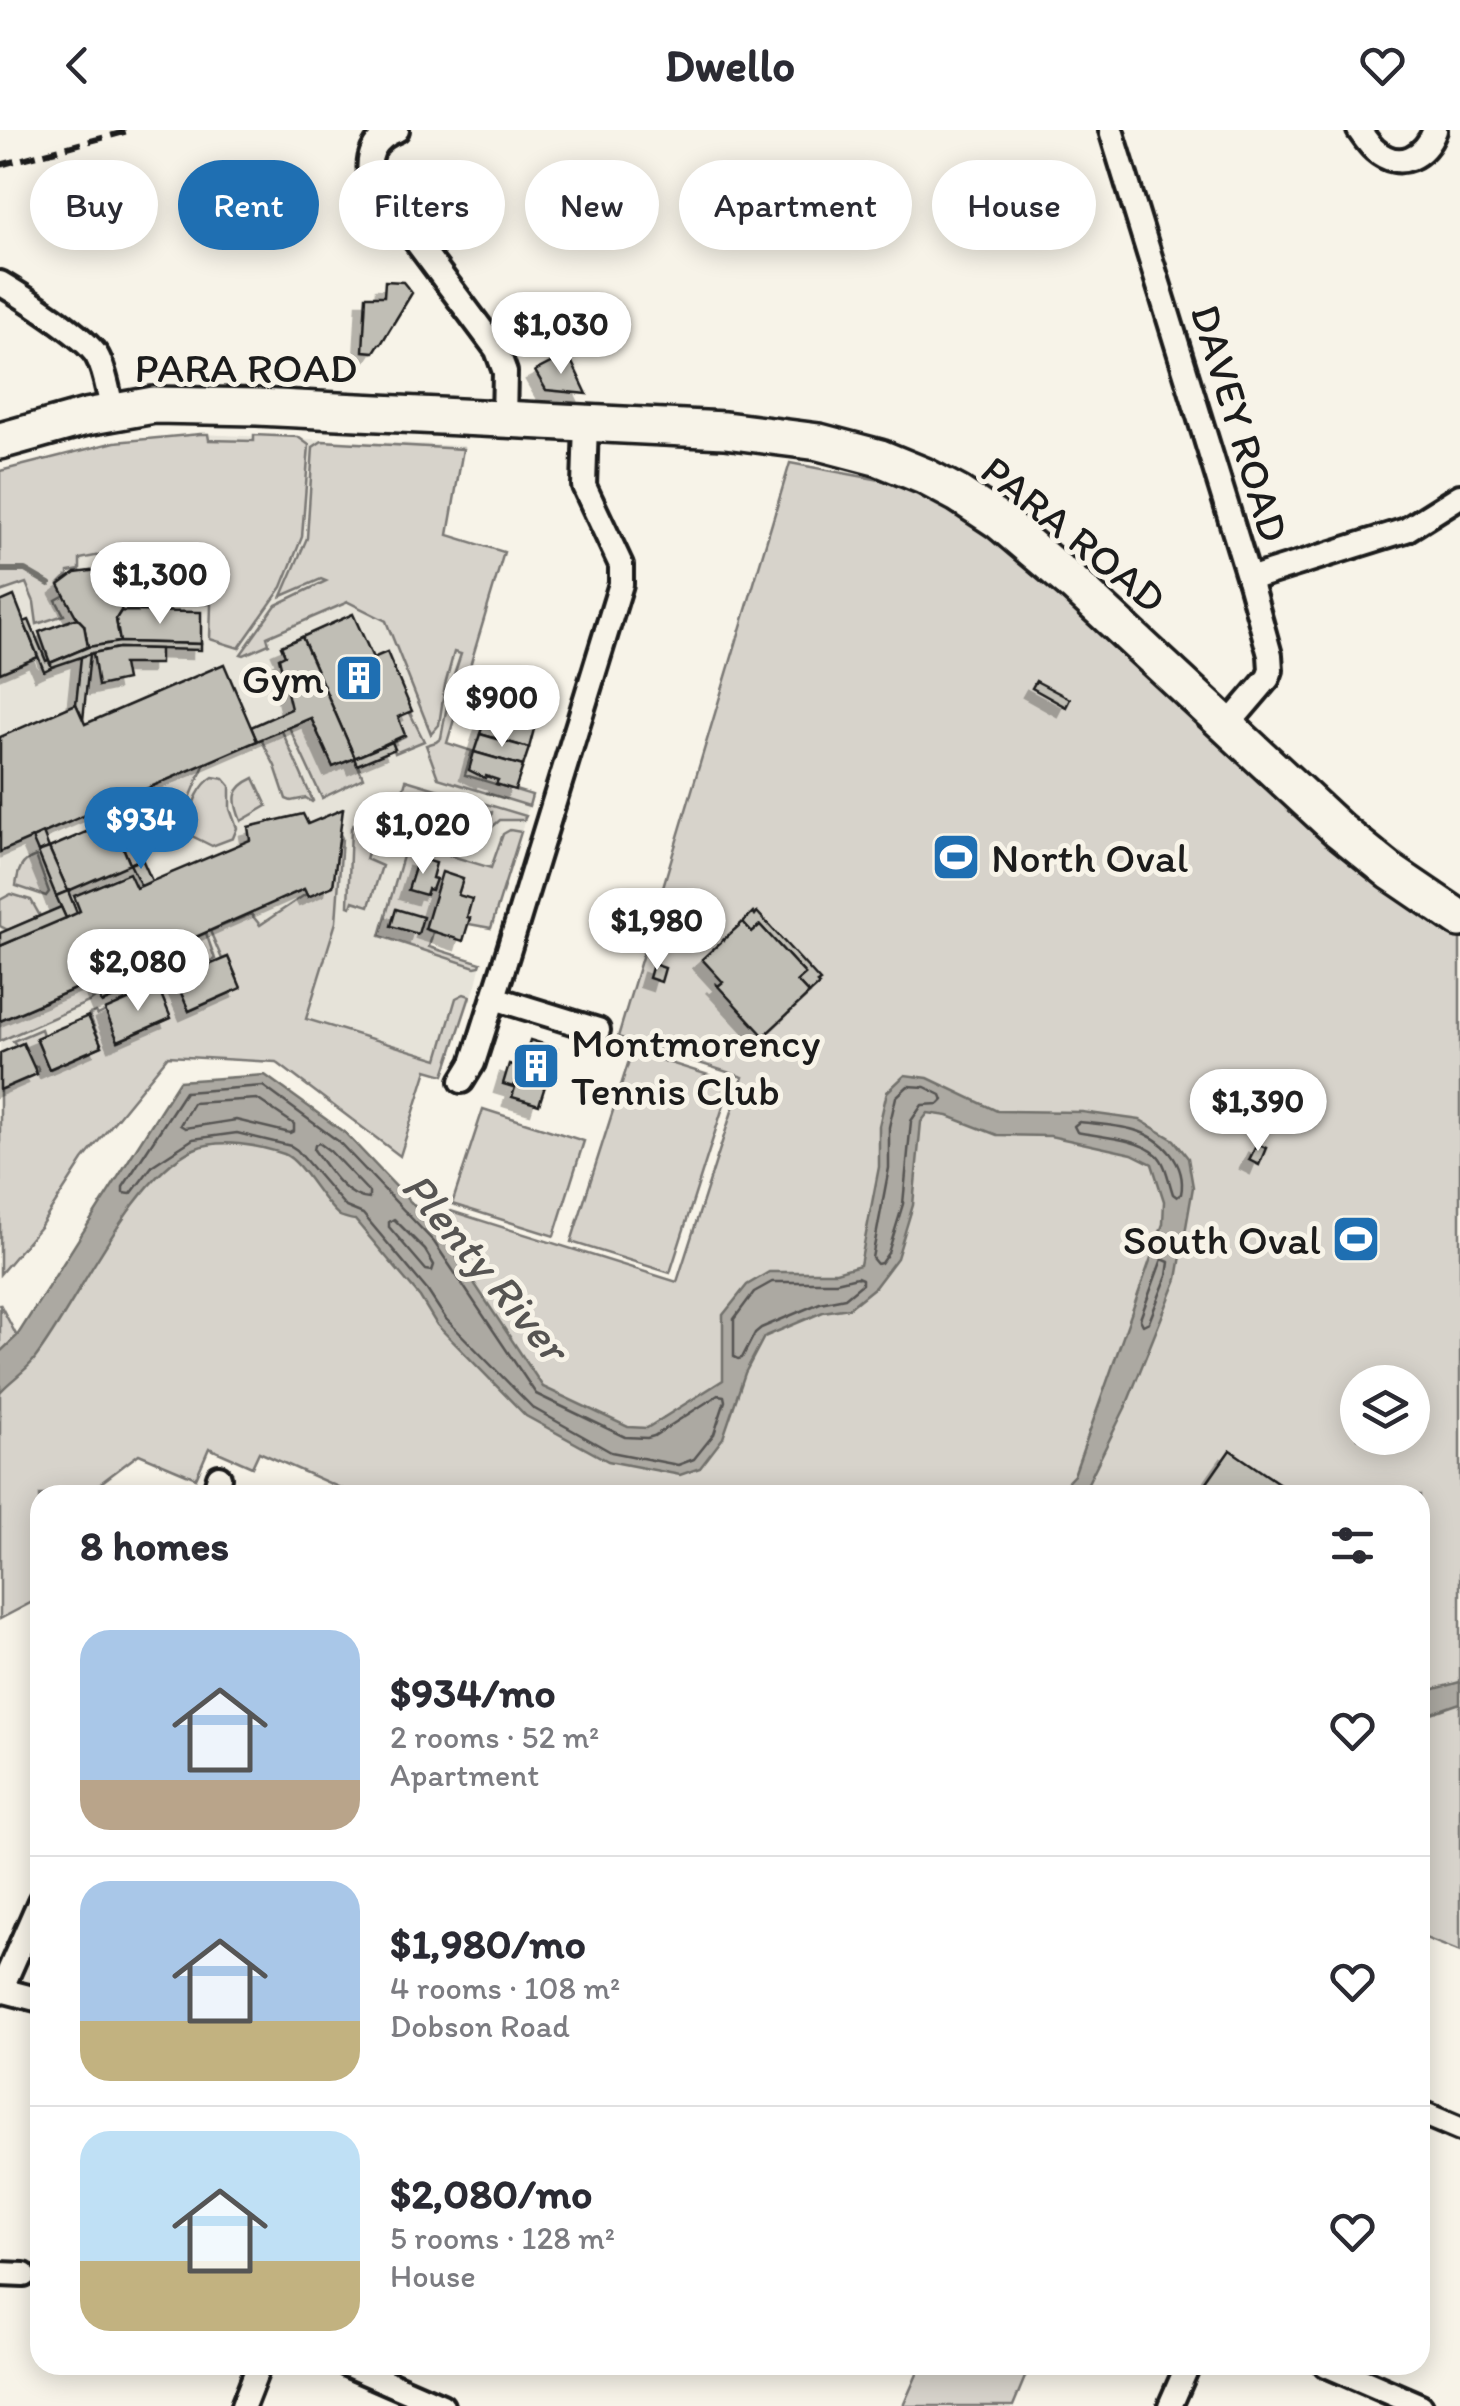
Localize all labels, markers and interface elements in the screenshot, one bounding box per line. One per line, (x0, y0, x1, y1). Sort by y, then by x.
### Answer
icon: back (50, 38, 105, 93)
text: Dwello (665, 38, 795, 92)
icon: heart (1355, 38, 1410, 93)
chip: Buy (30, 160, 158, 250)
chip: Rent (178, 160, 319, 250)
chip: Filters (339, 160, 505, 250)
chip: New (525, 160, 659, 250)
chip: Apartment (679, 160, 912, 250)
chip: House (932, 160, 1096, 250)
pin: $1,030 (480, 292, 642, 377)
street label: DAVEY ROAD (1180, 298, 1300, 548)
text: $1,030 (513, 305, 609, 343)
street label: PARA ROAD (135, 342, 357, 393)
street label: PARA ROAD (971, 444, 1177, 624)
pin: $1,300 (79, 542, 241, 627)
text: $1,300 (112, 555, 208, 593)
building icon: Gym (333, 652, 385, 704)
place label: Gym (242, 653, 324, 704)
pin: $900 (443, 665, 561, 750)
text: $900 (466, 678, 538, 716)
pin: $934 (82, 787, 200, 872)
pin: $1,020 (342, 792, 504, 877)
text: $934 (106, 800, 176, 838)
text: $1,020 (376, 805, 470, 843)
sports icon: North Oval (930, 831, 982, 883)
place label: North Oval (991, 832, 1189, 883)
pin: $1,980 (576, 888, 738, 973)
text: $1,980 (611, 901, 703, 939)
pin: $2,080 (57, 929, 219, 1014)
text: $2,080 (89, 942, 187, 980)
place label: Montmorency Tennis Club (571, 1017, 821, 1116)
building icon: Montmorency Tennis Club (510, 1040, 562, 1092)
pin: $1,390 (1177, 1069, 1339, 1154)
text: $1,390 (1212, 1082, 1304, 1120)
water label: Plenty River (391, 1160, 584, 1376)
sports icon: South Oval (1330, 1213, 1382, 1265)
place label: South Oval (1123, 1214, 1321, 1265)
map controls (1340, 1365, 1430, 1455)
button: layers (1340, 1365, 1430, 1455)
icon: filters (1325, 1518, 1380, 1573)
text: 8 homes (80, 1520, 229, 1571)
text: $934/mo (390, 1667, 556, 1718)
icon: home (160, 1670, 280, 1790)
icon: heart (1325, 1703, 1380, 1758)
text: 2 rooms · 52 m² (390, 1718, 599, 1756)
text: Apartment (390, 1756, 539, 1794)
text: $1,980/mo (390, 1918, 586, 1969)
icon: home (160, 1921, 280, 2041)
icon: heart (1325, 1954, 1380, 2009)
text: 4 rooms · 108 m² (390, 1969, 620, 2007)
text: Dobson Road (390, 2007, 570, 2045)
text: $2,080/mo (390, 2168, 592, 2219)
icon: home (160, 2171, 280, 2291)
icon: heart (1325, 2204, 1380, 2259)
text: 5 rooms · 128 m² (390, 2219, 615, 2257)
text: House (390, 2257, 476, 2295)

